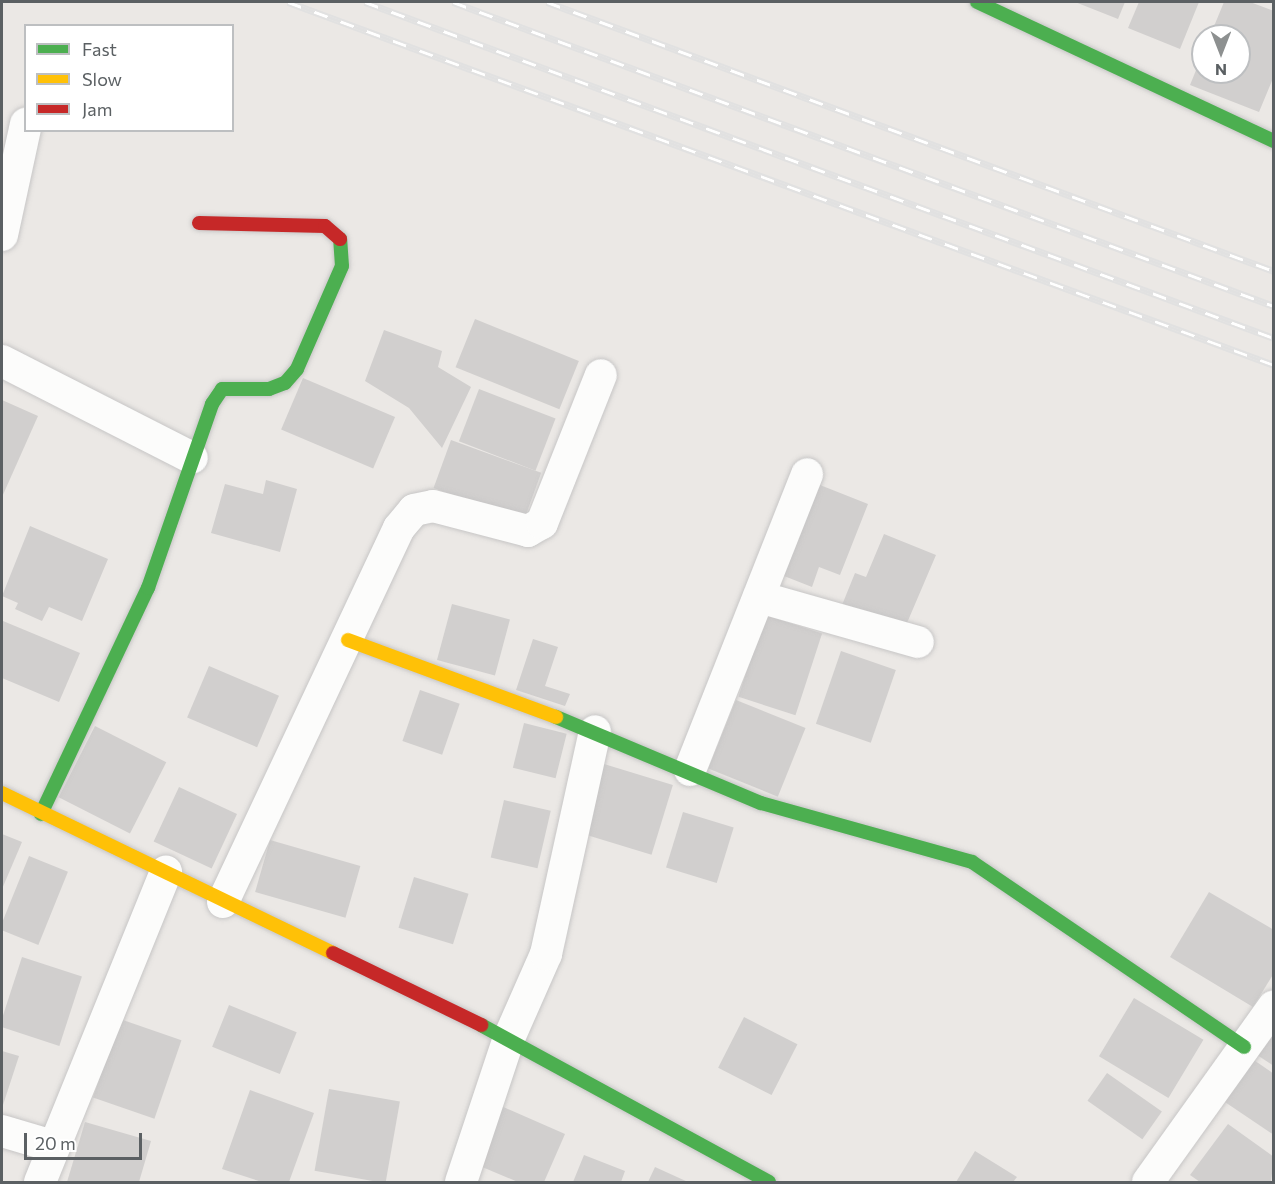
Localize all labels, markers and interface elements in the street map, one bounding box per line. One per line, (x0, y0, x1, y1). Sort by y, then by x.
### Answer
legend (24, 24, 234, 132)
north arrow (1191, 24, 1251, 84)
text: Fast (82, 38, 117, 60)
text: N (1215, 61, 1227, 80)
text: Slow (82, 68, 122, 90)
text: Jam (82, 98, 112, 120)
scale bar (27, 1121, 146, 1159)
text: 20 m (35, 1132, 76, 1154)

